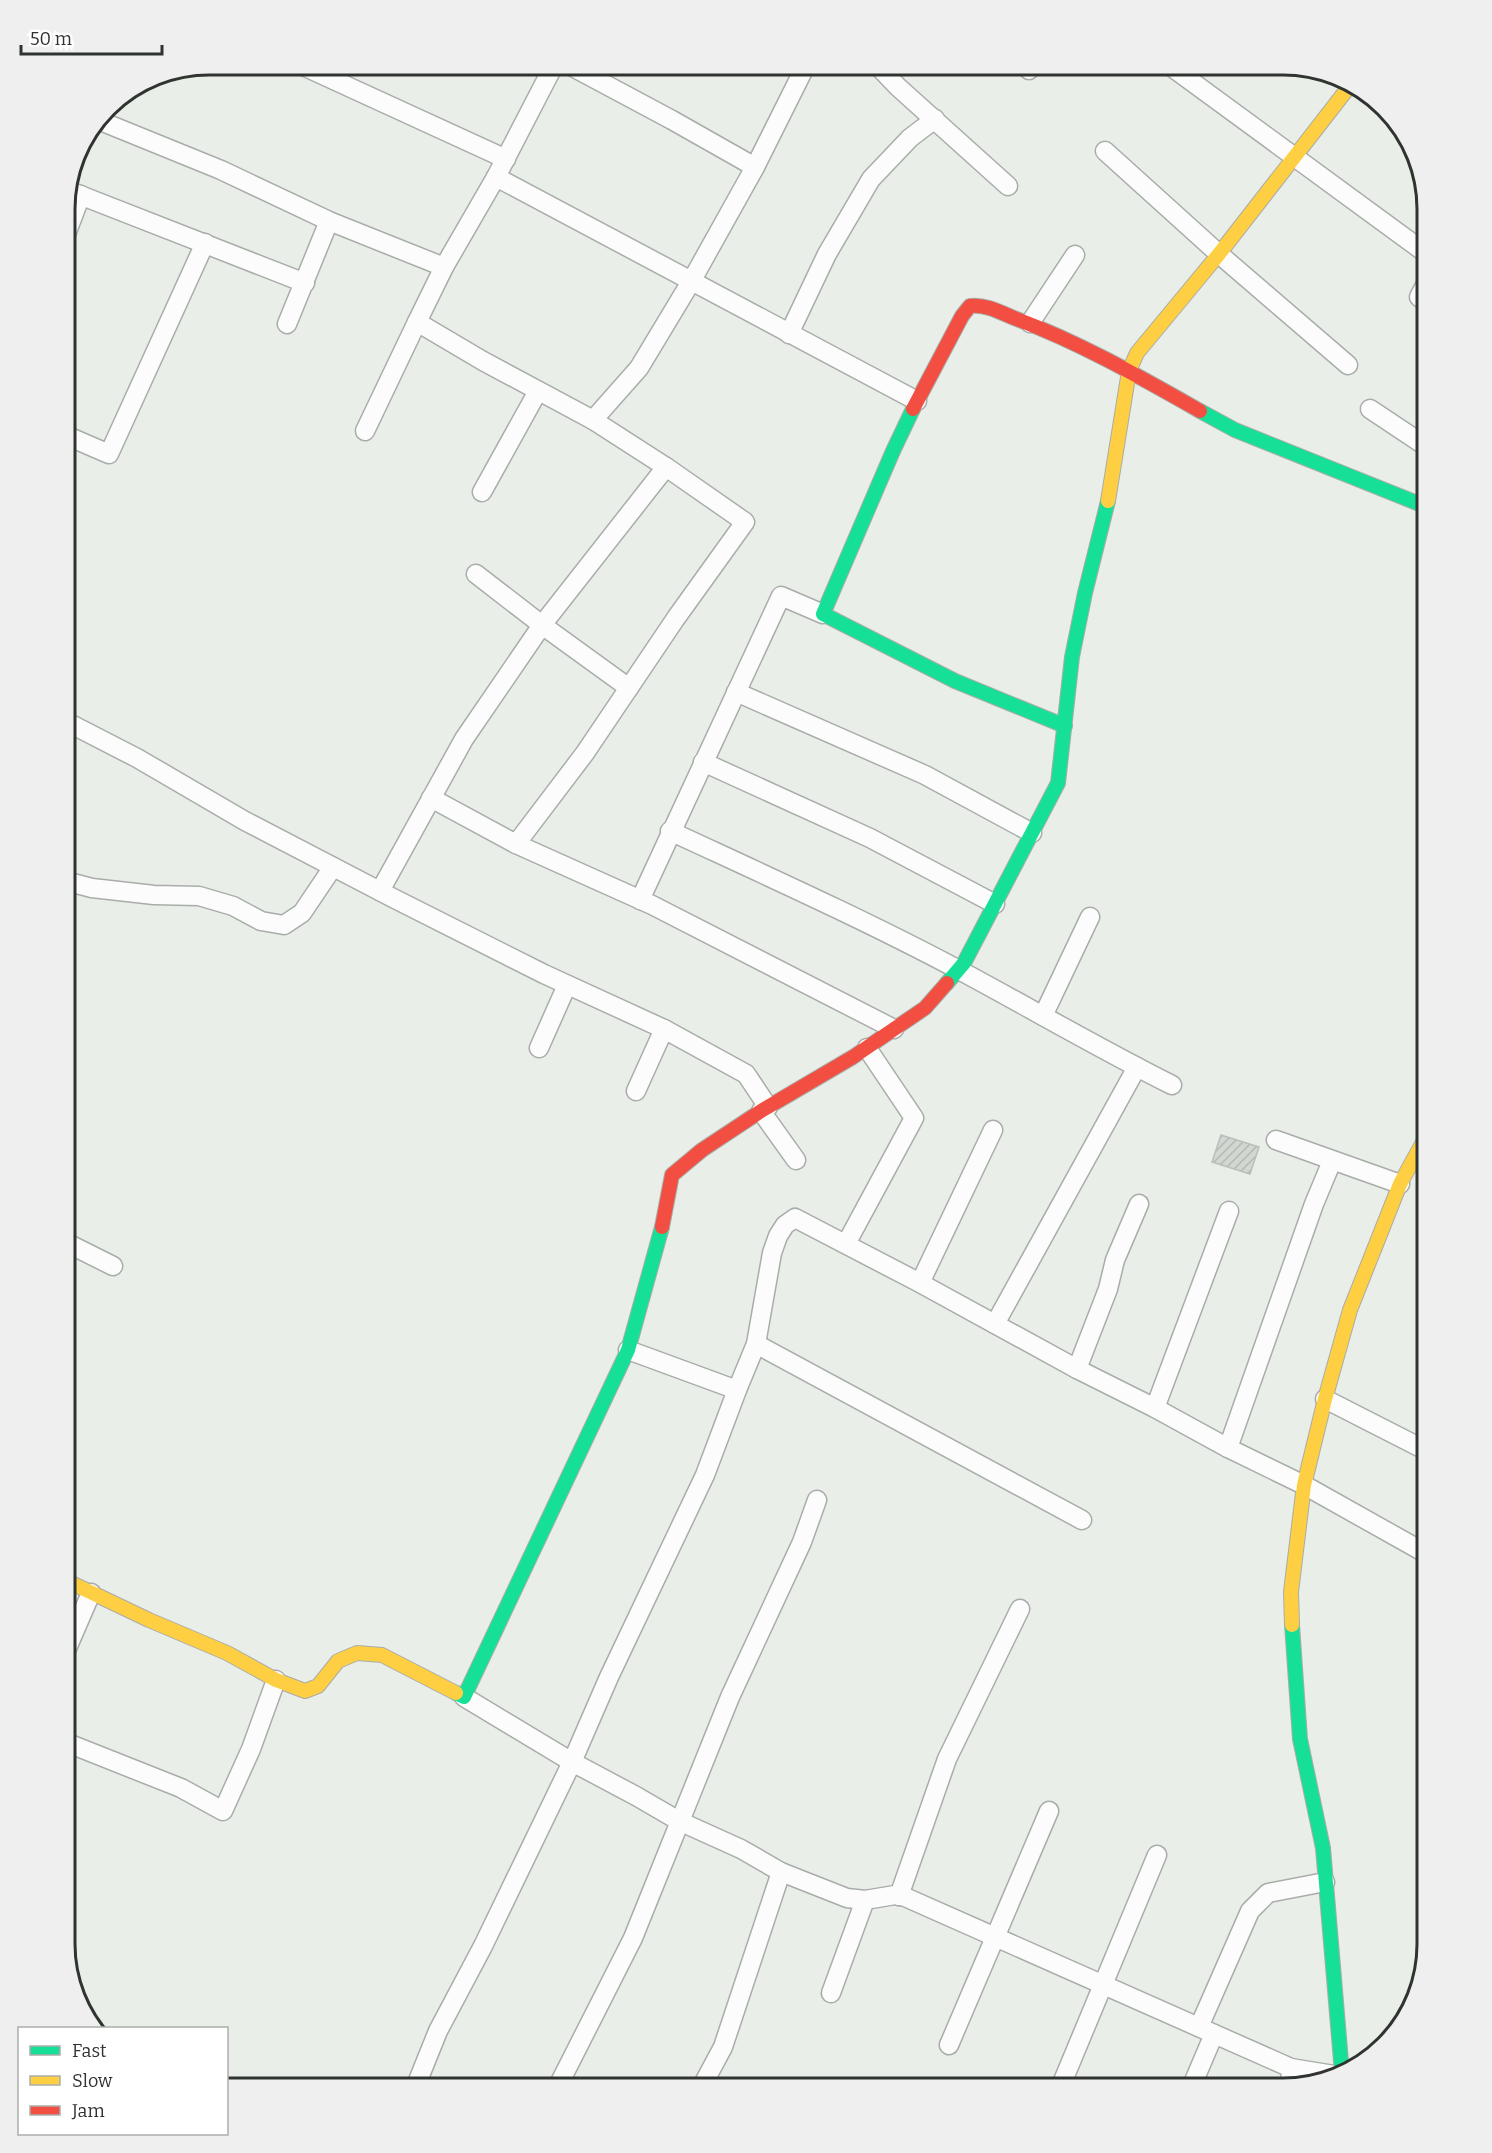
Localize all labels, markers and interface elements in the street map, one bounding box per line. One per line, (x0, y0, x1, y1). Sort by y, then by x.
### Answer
scale bar (21, 18, 162, 56)
text: 50 m (30, 28, 72, 50)
legend (18, 2027, 228, 2135)
text: Fast (72, 2040, 107, 2062)
text: Slow (72, 2070, 113, 2092)
text: Jam (71, 2100, 105, 2122)

